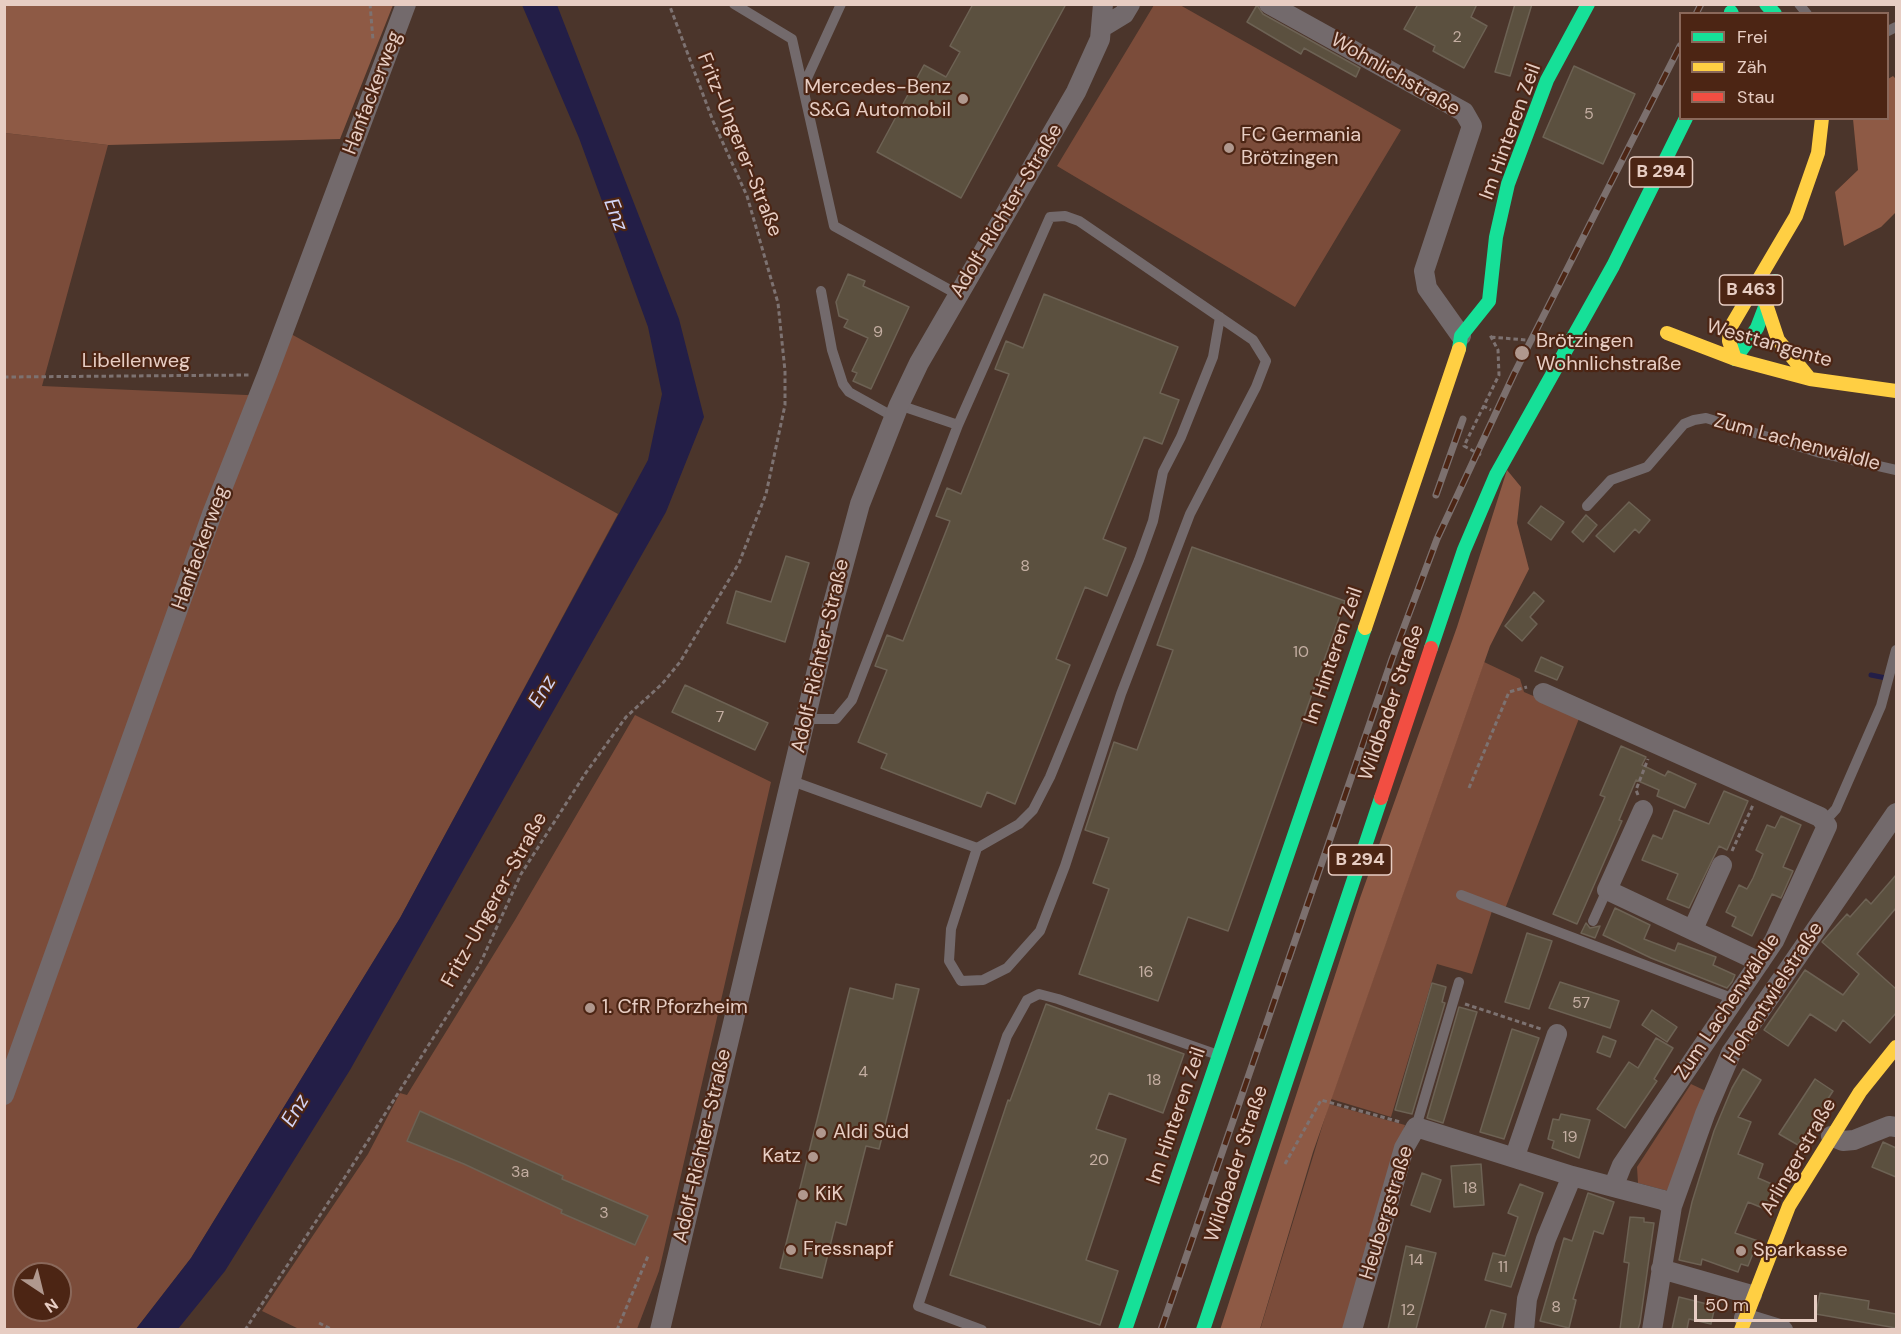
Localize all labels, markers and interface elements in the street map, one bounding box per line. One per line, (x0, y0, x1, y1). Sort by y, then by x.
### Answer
legend (1679, 12, 1889, 120)
text: Frei (1737, 25, 1768, 49)
street label: Hanfackerweg (338, 28, 408, 158)
street label: Wohnlichstraße (1326, 28, 1464, 122)
house number: 2 (1452, 28, 1462, 48)
street label: Fritz-Ungerer-Straße (691, 50, 787, 240)
text: Zäh (1737, 55, 1767, 79)
street label: Im Hinteren Zeil (1475, 61, 1547, 203)
place label: Mercedes-Benz S&G Automobil (804, 76, 951, 123)
text: Stau (1737, 85, 1775, 109)
marker: Mercedes-Benz S&G Automobil (956, 92, 970, 106)
house number: 5 (1584, 105, 1594, 125)
street label: Adolf-Richter-Straße (946, 120, 1068, 302)
place label: FC Germania Brötzingen (1241, 124, 1361, 171)
marker: FC Germania Brötzingen (1222, 141, 1236, 155)
road number: B 294 (1630, 157, 1692, 187)
water label: Enz (597, 195, 633, 235)
road number: B 463 (1720, 275, 1782, 305)
street label: Westtangente (1703, 315, 1835, 373)
house number: 9 (873, 323, 883, 343)
place label: Brötzingen Wohnlichstraße (1536, 330, 1681, 377)
marker: Brötzingen Wohnlichstraße (1513, 344, 1531, 362)
street label: Libellenweg (82, 350, 190, 374)
street label: Zum Lachenwäldle (1711, 409, 1883, 477)
street label: Hanfackerweg (167, 483, 235, 613)
street label: Adolf-Richter-Straße (787, 557, 855, 755)
house number: 8 (1020, 557, 1030, 577)
street label: Im Hinteren Zeil (1299, 584, 1369, 728)
street label: Wildbader Straße (1354, 622, 1430, 784)
house number: 10 (1293, 643, 1309, 663)
water label: Enz (524, 671, 562, 713)
house number: 7 (716, 708, 724, 728)
street label: Fritz-Ungerer-Straße (437, 808, 553, 992)
road number: B 294 (1328, 845, 1392, 875)
street label: Hohentwielstraße (1719, 918, 1829, 1068)
street label: Zum Lachenwäldle (1670, 929, 1786, 1085)
house number: 16 (1138, 963, 1154, 983)
house number: 57 (1572, 994, 1590, 1014)
place label: 1. CfR Pforzheim (602, 996, 748, 1020)
marker: 1. CfR Pforzheim (583, 1001, 597, 1015)
street label: Im Hinteren Zeil (1142, 1044, 1212, 1188)
street label: Adolf-Richter-Straße (669, 1047, 737, 1245)
house number: 4 (858, 1063, 868, 1083)
house number: 18 (1147, 1071, 1161, 1091)
street label: Wildbader Straße (1200, 1083, 1274, 1245)
water label: Enz (277, 1090, 315, 1132)
street label: Arlingerstraße (1756, 1094, 1842, 1220)
place label: Aldi Süd (833, 1121, 909, 1145)
marker: Aldi Süd (814, 1126, 828, 1140)
house number: 19 (1562, 1128, 1578, 1148)
street label: Heubergstraße (1355, 1143, 1419, 1283)
place label: Katz (762, 1145, 801, 1169)
marker: Katz (806, 1150, 820, 1164)
house number: 20 (1089, 1151, 1109, 1171)
house number: 3a (511, 1163, 529, 1183)
house number: 18 (1463, 1179, 1477, 1199)
place label: KiK (815, 1183, 843, 1207)
marker: KiK (796, 1188, 810, 1202)
house number: 3 (599, 1204, 609, 1224)
place label: Fressnapf (803, 1238, 894, 1262)
place label: Sparkasse (1753, 1239, 1848, 1263)
marker: Fressnapf (784, 1243, 798, 1257)
marker: Sparkasse (1734, 1244, 1748, 1258)
house number: 14 (1409, 1251, 1423, 1271)
house number: 11 (1498, 1258, 1508, 1278)
north arrow (12, 1262, 72, 1322)
scale bar (1697, 1283, 1820, 1321)
text: 50 m (1705, 1293, 1749, 1317)
text: N (41, 1294, 62, 1317)
house number: 8 (1551, 1298, 1561, 1318)
house number: 12 (1401, 1301, 1415, 1321)

